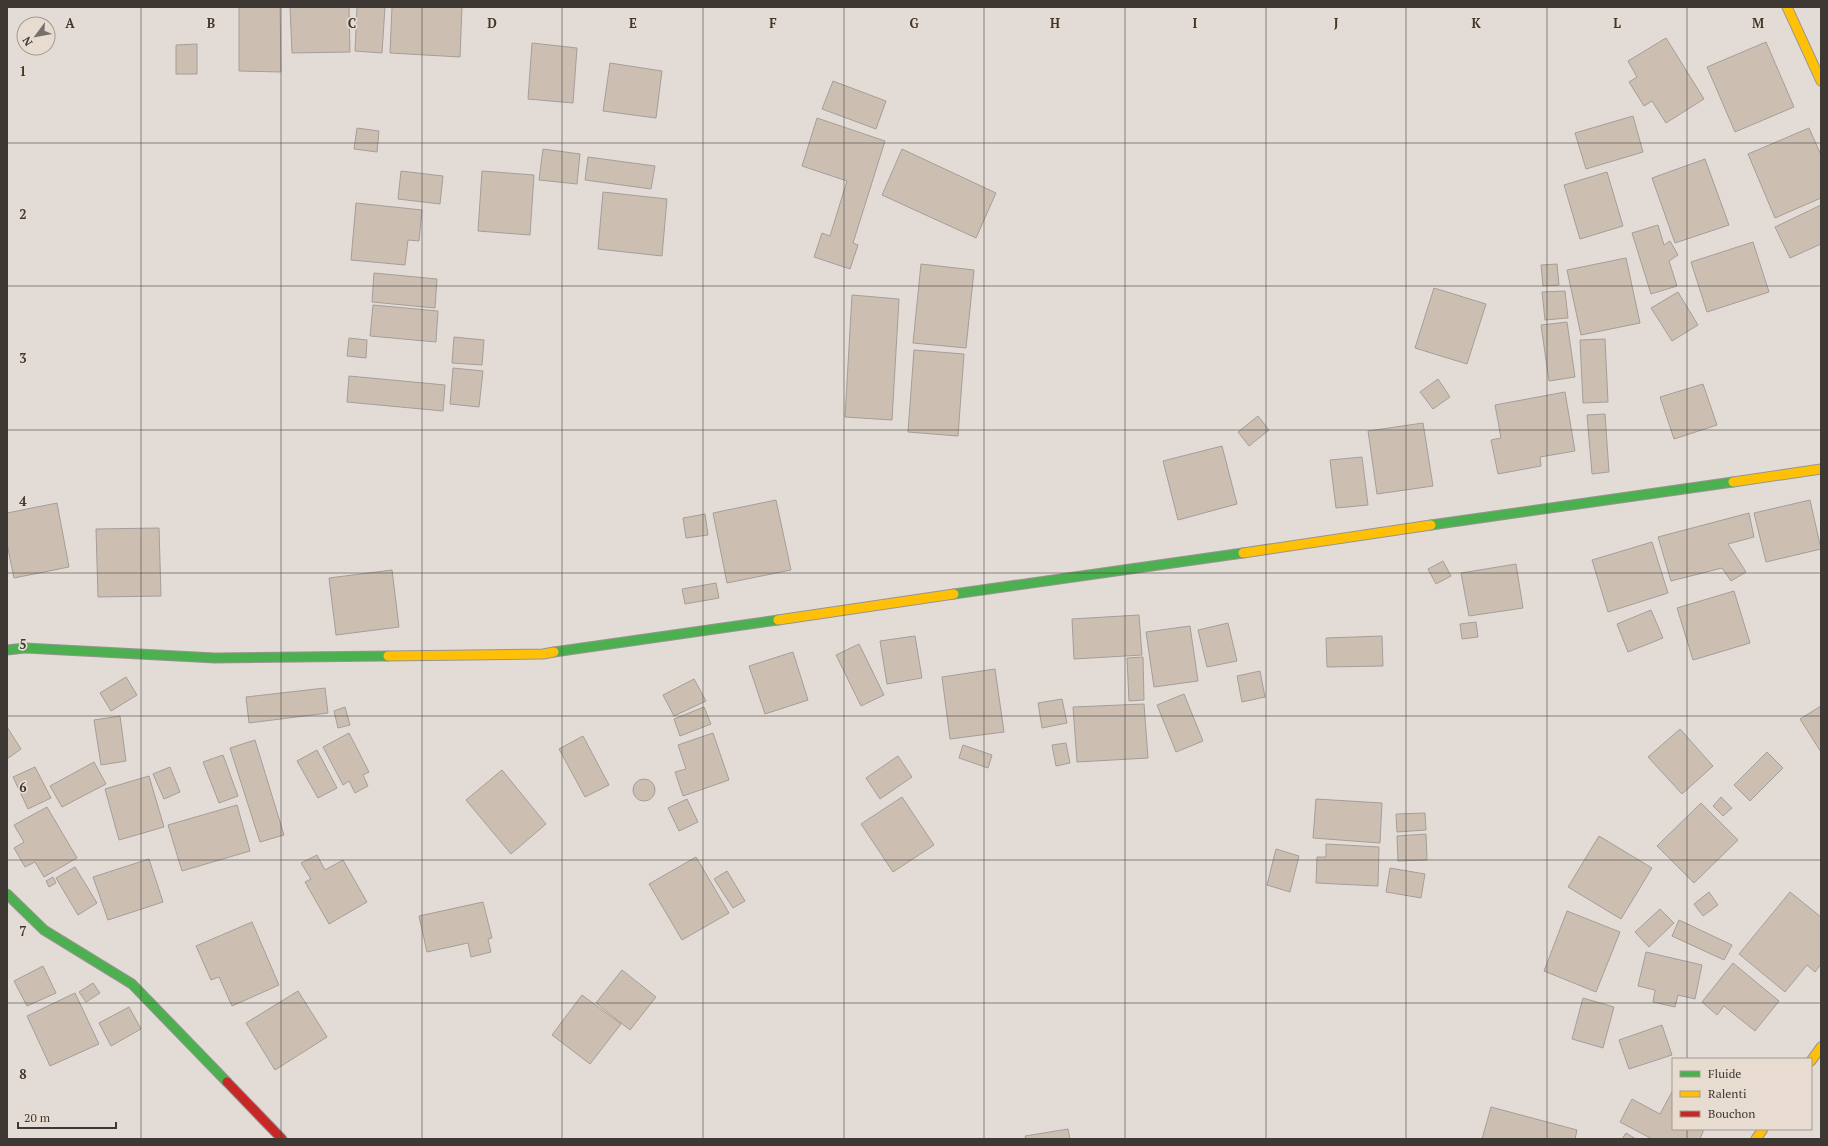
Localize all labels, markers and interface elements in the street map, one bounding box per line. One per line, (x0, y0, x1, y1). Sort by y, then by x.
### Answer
text: A (65, 14, 75, 32)
text: B (207, 14, 215, 32)
text: C (348, 14, 356, 32)
text: D (487, 14, 497, 32)
text: E (629, 14, 637, 32)
text: F (769, 14, 777, 32)
text: G (909, 14, 919, 32)
text: H (1050, 14, 1060, 32)
text: I (1193, 14, 1198, 32)
text: J (1334, 14, 1339, 32)
text: K (1471, 14, 1481, 32)
text: L (1613, 14, 1621, 32)
text: M (1752, 14, 1764, 32)
north arrow (16, 16, 56, 56)
text: N (19, 33, 36, 49)
text: 1 (19, 62, 27, 80)
text: 2 (19, 205, 27, 223)
text: 3 (19, 349, 27, 367)
text: 4 (19, 492, 27, 510)
text: 5 (19, 635, 27, 653)
text: 6 (19, 778, 27, 796)
text: 7 (19, 922, 27, 940)
legend (1672, 1058, 1812, 1130)
text: 8 (19, 1065, 27, 1083)
text: Fluide (1708, 1066, 1741, 1081)
text: Ralenti (1708, 1086, 1747, 1101)
scale bar (18, 1104, 116, 1130)
text: Bouchon (1708, 1106, 1755, 1121)
text: 20 m (24, 1110, 51, 1125)

